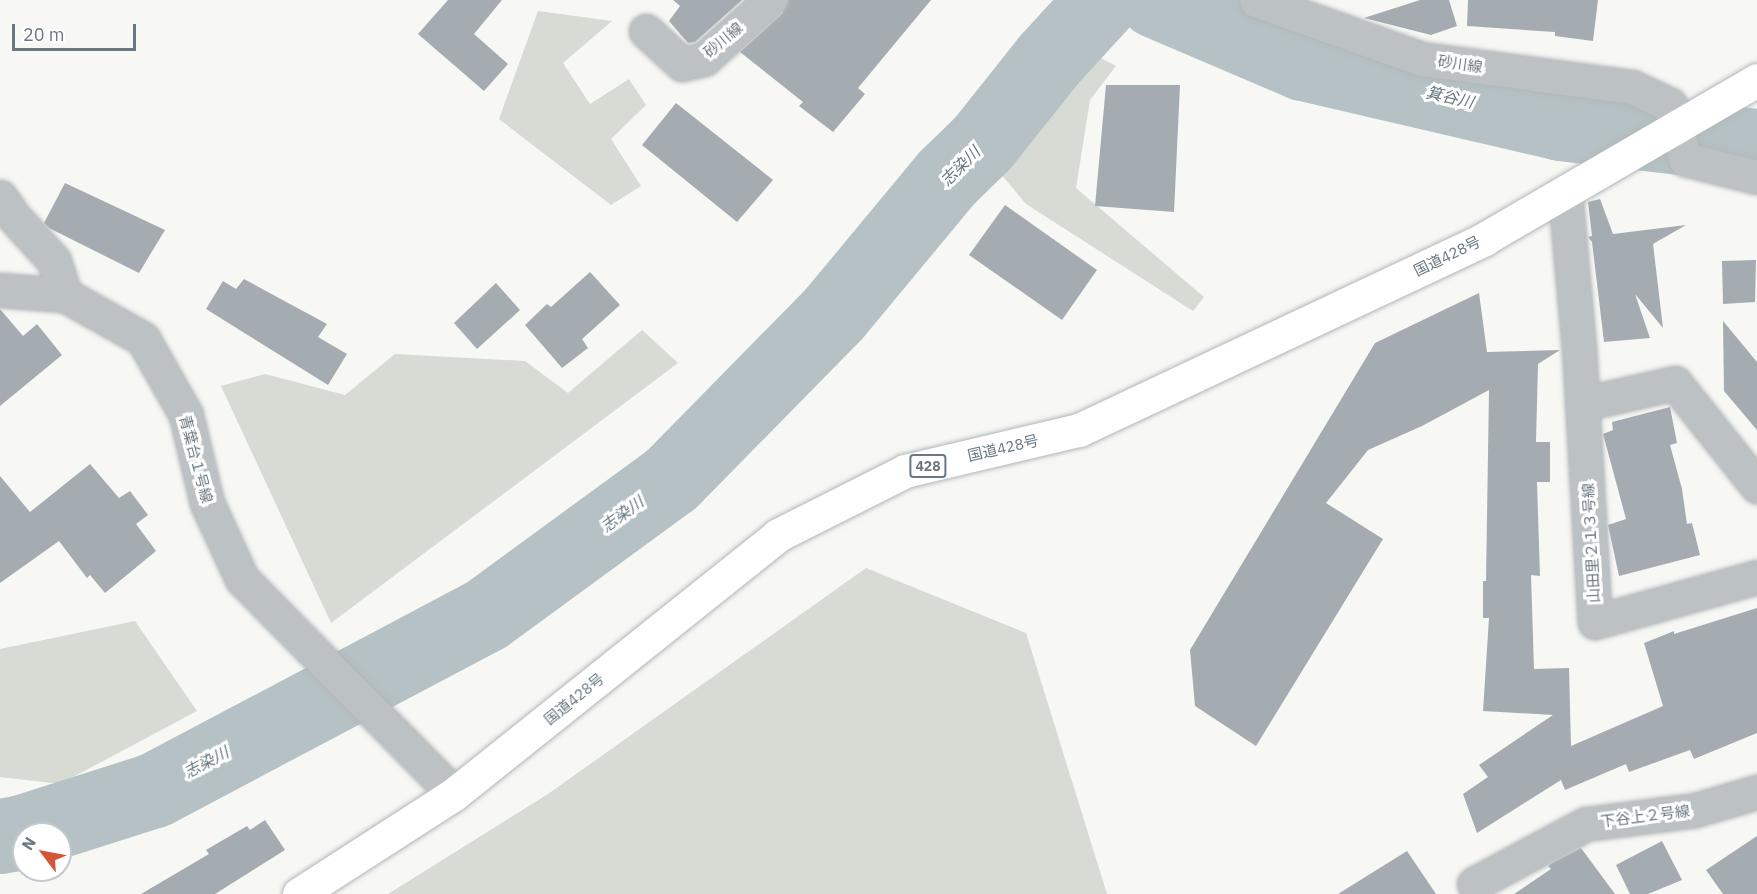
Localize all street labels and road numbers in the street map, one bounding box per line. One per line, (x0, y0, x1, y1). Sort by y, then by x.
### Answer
street label: 砂川線 (700, 19, 746, 61)
street label: 砂川線 (1436, 52, 1484, 76)
street label: 国道428号 (1411, 232, 1483, 280)
street label: 青葉台１号線 (176, 413, 216, 505)
street label: 国道428号 (966, 431, 1040, 465)
road number: 428 (908, 455, 948, 477)
street label: 山田里２１３号線 (1579, 483, 1603, 603)
street label: 国道428号 (540, 669, 608, 729)
street label: 下谷上２号線 (1599, 802, 1691, 830)

